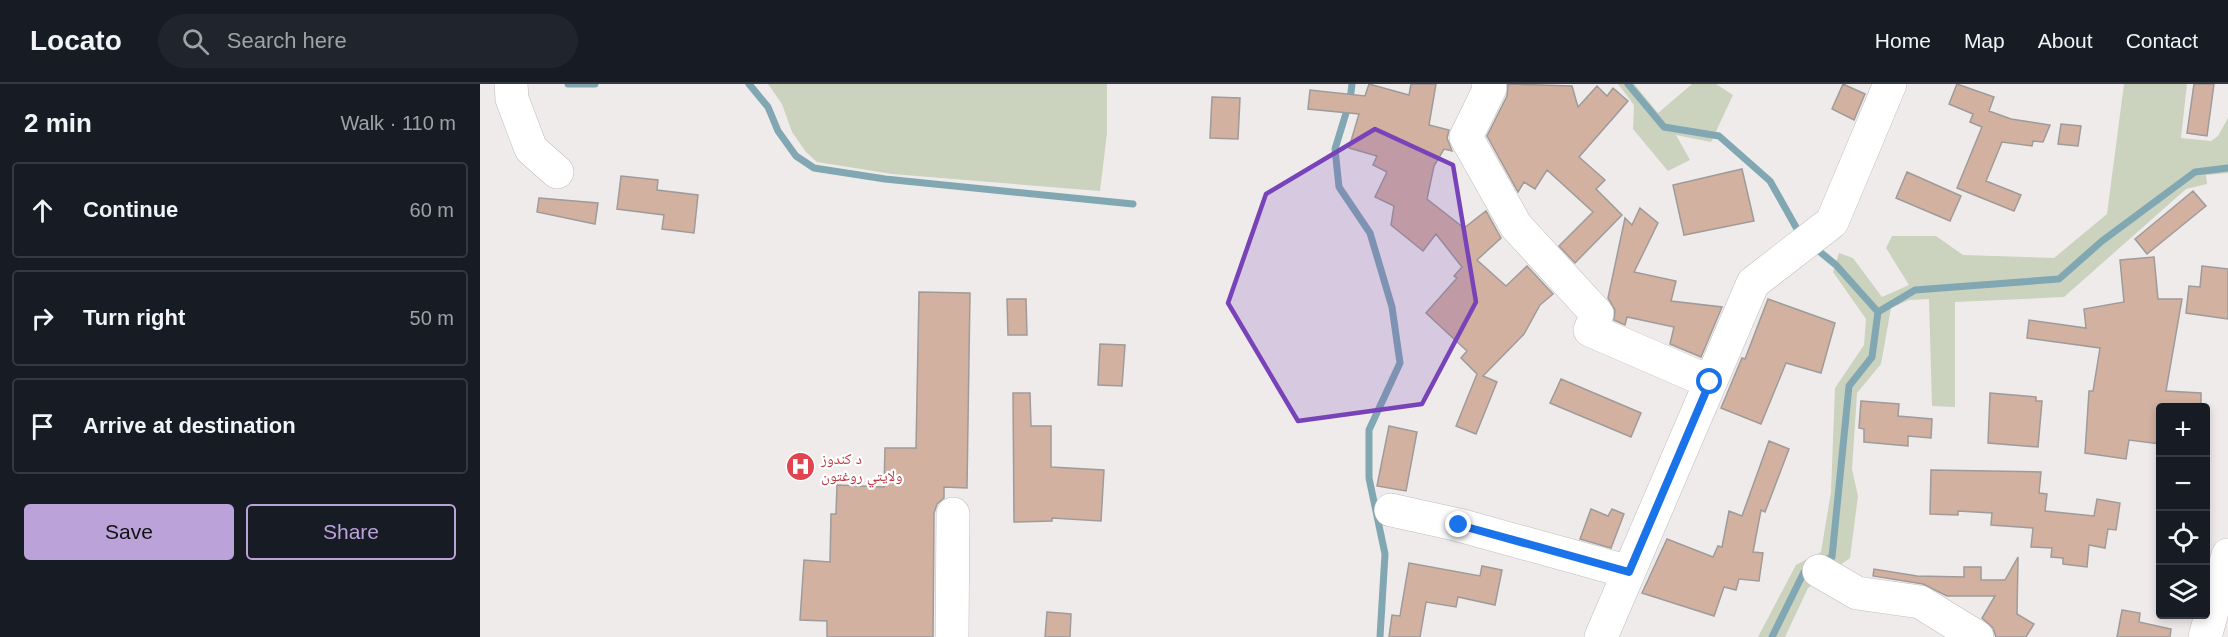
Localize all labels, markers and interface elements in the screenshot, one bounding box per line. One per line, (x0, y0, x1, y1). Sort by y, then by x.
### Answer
search box (158, 14, 578, 68)
text: Locato (30, 25, 122, 56)
icon: search (179, 25, 212, 58)
text: Search here (227, 28, 347, 53)
text: Home (1875, 29, 1931, 52)
text: Map (1964, 29, 2005, 52)
text: About (2038, 29, 2093, 52)
text: Contact (2126, 29, 2198, 52)
text: 2 min (24, 108, 92, 138)
text: Walk · 110 m (340, 112, 456, 134)
icon: ahead (26, 194, 59, 227)
text: Continue (83, 197, 178, 222)
text: 60 m (410, 199, 454, 221)
icon: right (26, 302, 59, 335)
text: Turn right (83, 305, 185, 330)
text: 50 m (410, 307, 454, 329)
route start (1696, 368, 1722, 394)
map controls (2156, 403, 2210, 619)
button: + (2156, 403, 2210, 457)
icon: arrive (26, 410, 59, 443)
text: Arrive at destination (83, 413, 296, 438)
place label: د کندوز ولایتي روغتون (820, 450, 902, 487)
hospital icon: د کندوز ولایتي روغتون (784, 451, 816, 483)
button: − (2156, 457, 2210, 511)
button: Save (24, 504, 234, 560)
button: Share (246, 504, 456, 560)
route end (1445, 511, 1471, 537)
button: locate (2156, 511, 2210, 565)
button: layers (2156, 565, 2210, 619)

